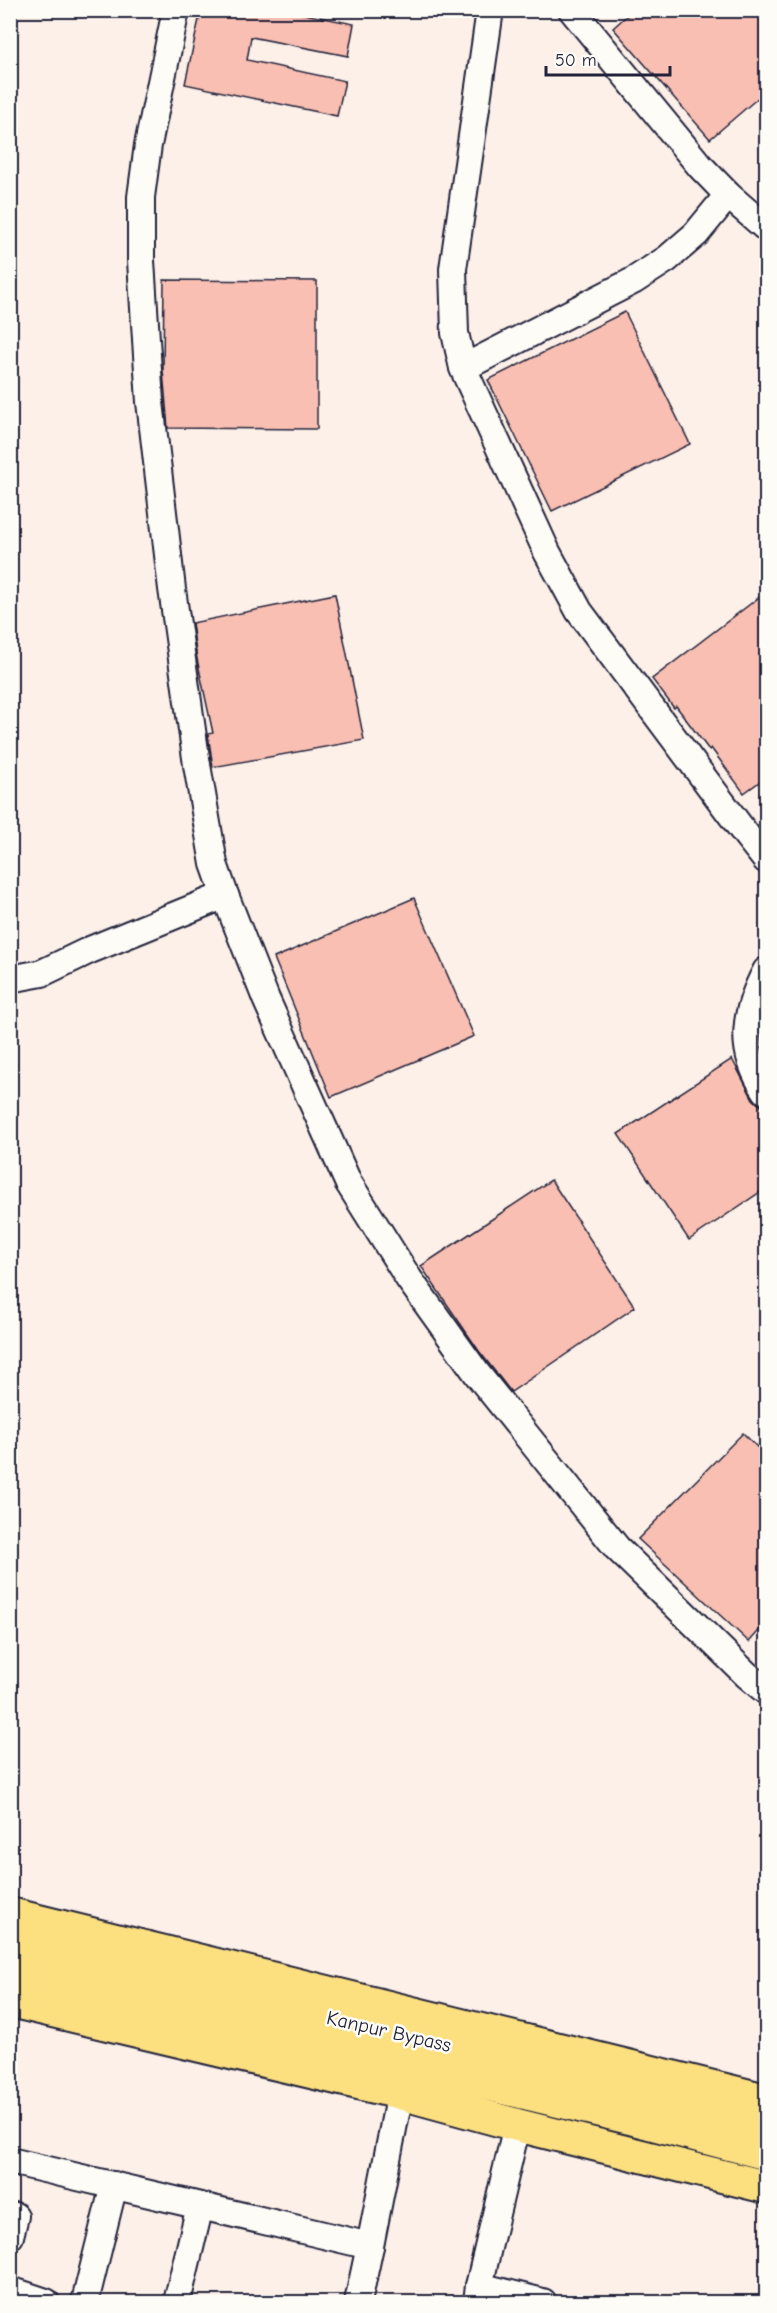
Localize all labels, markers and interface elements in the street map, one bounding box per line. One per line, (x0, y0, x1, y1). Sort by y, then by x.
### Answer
scale bar (546, 39, 670, 77)
text: 50 m (555, 50, 597, 71)
street label: Kanpur Bypass (324, 2006, 453, 2057)

